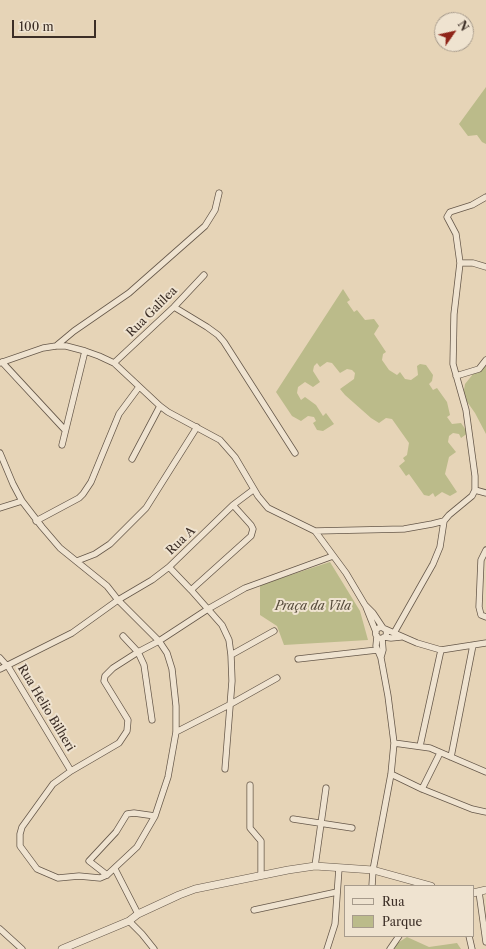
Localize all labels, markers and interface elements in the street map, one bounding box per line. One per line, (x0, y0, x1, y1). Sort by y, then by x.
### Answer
scale bar (14, 12, 98, 38)
north arrow (434, 12, 474, 52)
text: N (455, 18, 472, 34)
text: 100 m (19, 19, 54, 34)
street label: Rua Galilea (124, 284, 180, 340)
street label: Rua A (164, 524, 198, 558)
park label: Praça da Vila (275, 600, 351, 614)
street label: Rua Helio Bilheri (14, 662, 78, 754)
legend (344, 885, 474, 937)
text: Rua (382, 894, 405, 909)
text: Parque (382, 914, 422, 929)

